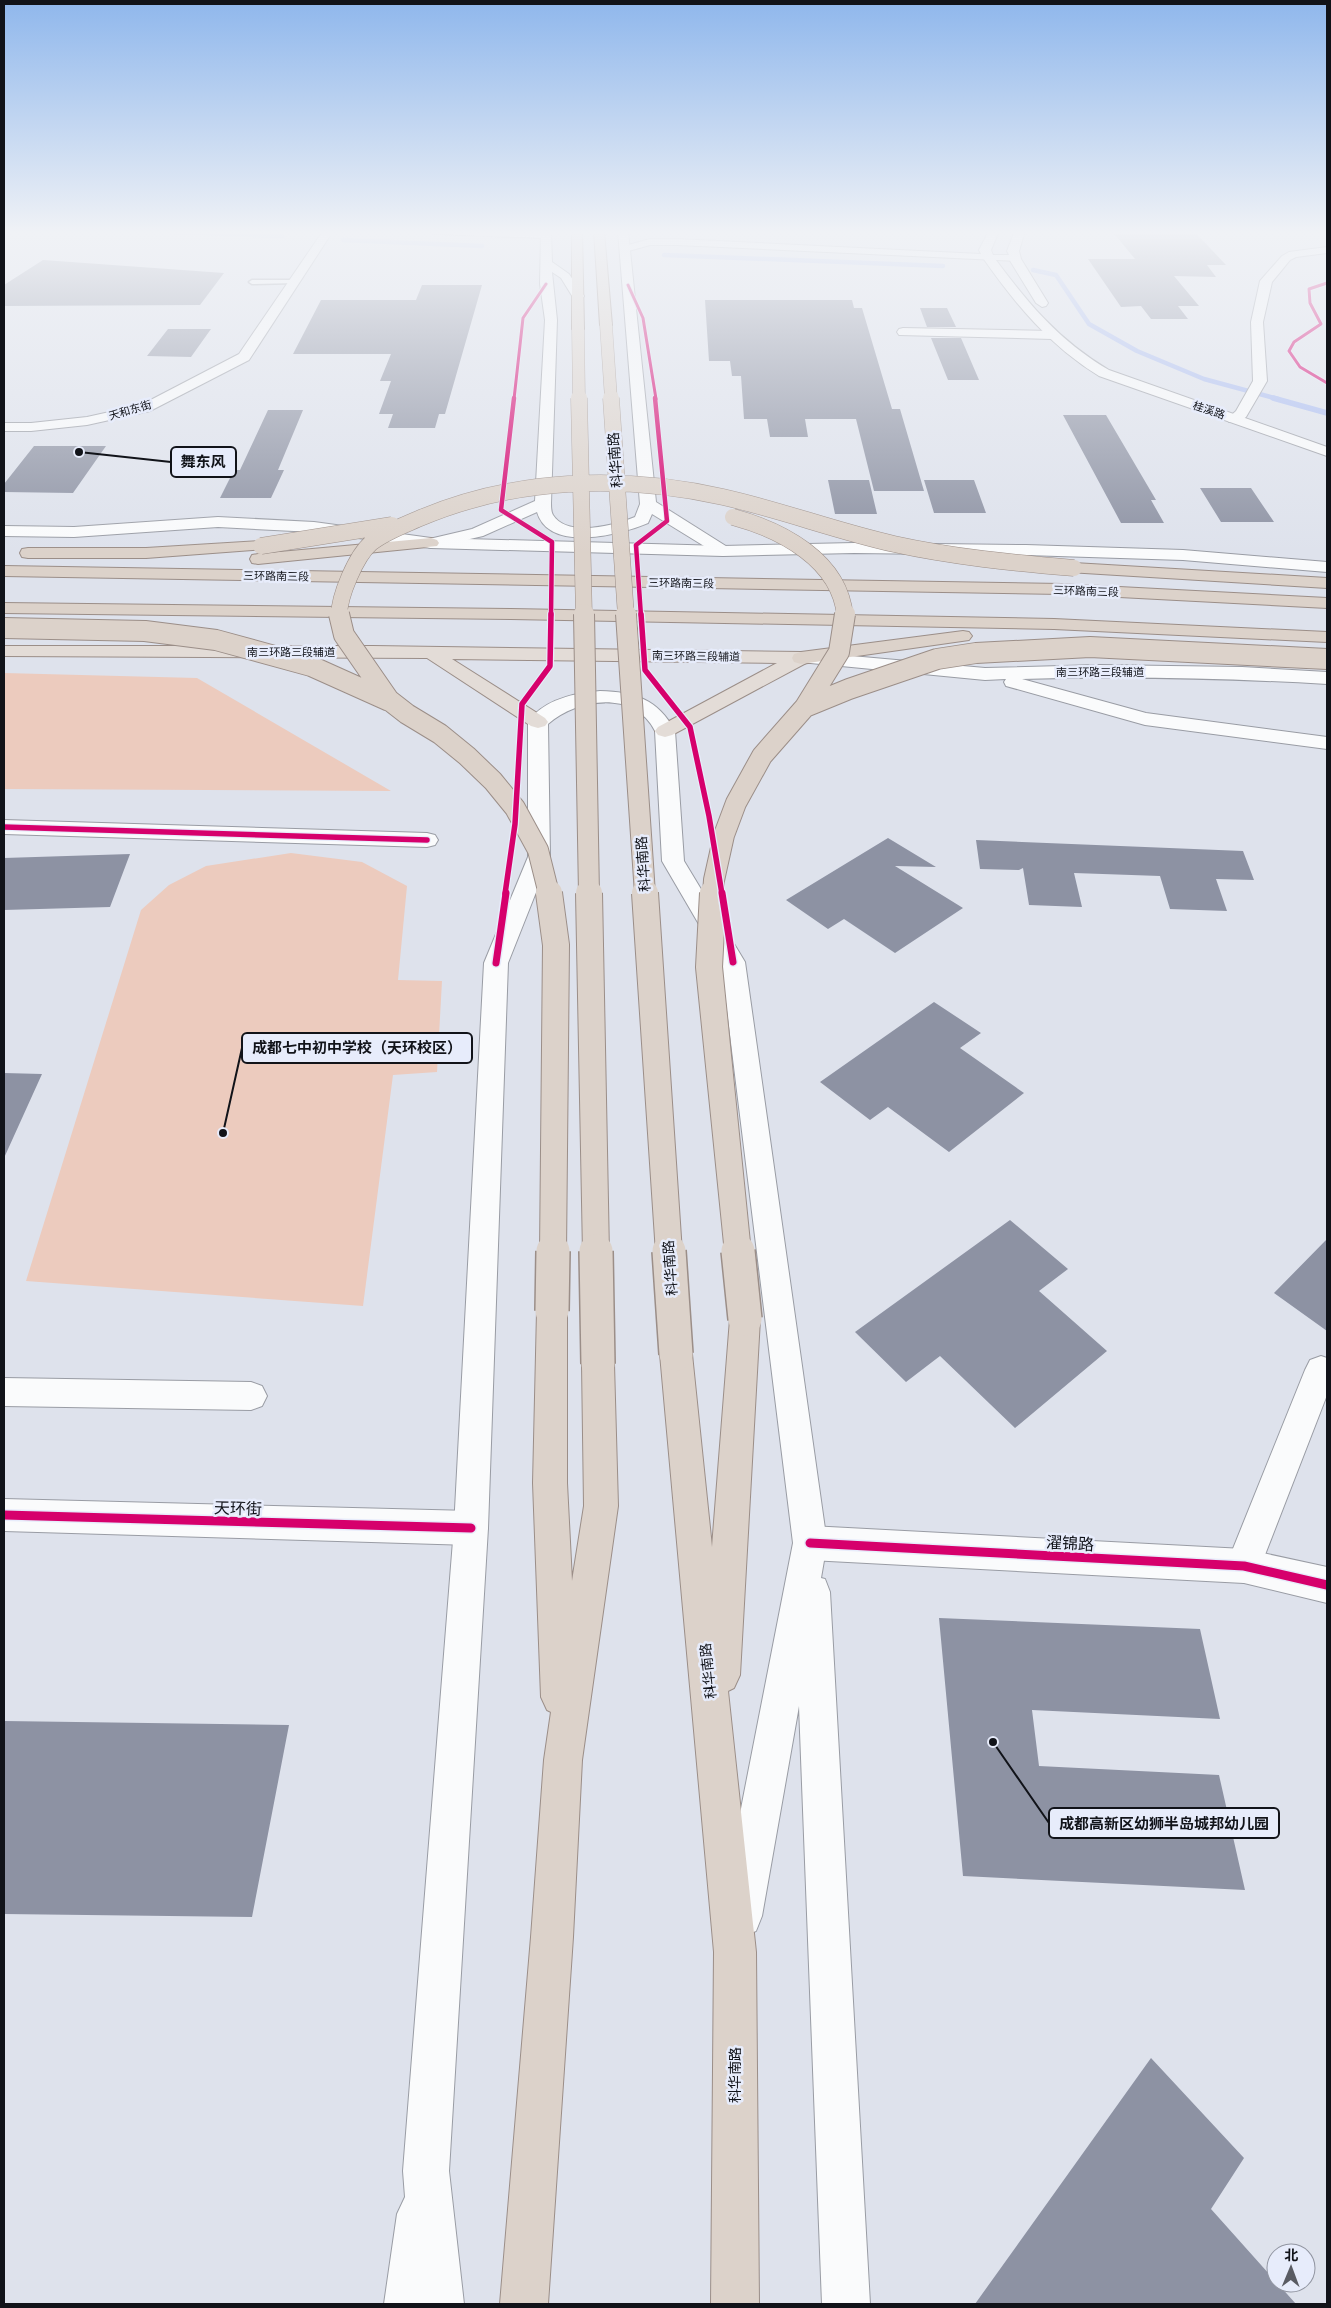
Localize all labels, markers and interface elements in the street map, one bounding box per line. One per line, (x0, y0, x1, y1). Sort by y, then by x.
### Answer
street label: 天和东街 (107, 398, 153, 423)
street label: 桂溪路 (1191, 399, 1227, 422)
street label: 科华南路 (605, 431, 626, 488)
callout: 舞东风 (171, 447, 236, 477)
text: 舞东风 (180, 453, 226, 471)
street label: 三环路南三段 (243, 569, 309, 584)
street label: 三环路南三段 (648, 576, 714, 591)
street label: 三环路南三段 (1053, 584, 1119, 599)
street label: 南三环路三段辅道 (247, 646, 335, 659)
street label: 南三环路三段辅道 (652, 649, 740, 664)
street label: 南三环路三段辅道 (1056, 666, 1144, 679)
street label: 科华南路 (633, 835, 654, 892)
callout: 成都七中初中学校（天环校区） (242, 1033, 472, 1063)
text: 成都七中初中学校（天环校区） (252, 1039, 462, 1057)
street label: 科华南路 (660, 1239, 681, 1296)
street label: 天环街 (214, 1498, 262, 1519)
street label: 濯锦路 (1046, 1533, 1094, 1554)
street label: 科华南路 (697, 1642, 720, 1700)
callout: 成都高新区幼狮半岛城邦幼儿园 (1049, 1808, 1279, 1838)
text: 成都高新区幼狮半岛城邦幼儿园 (1059, 1815, 1269, 1833)
street label: 科华南路 (727, 2047, 744, 2103)
north arrow (1266, 2243, 1316, 2293)
text: 北 (1284, 2247, 1298, 2264)

